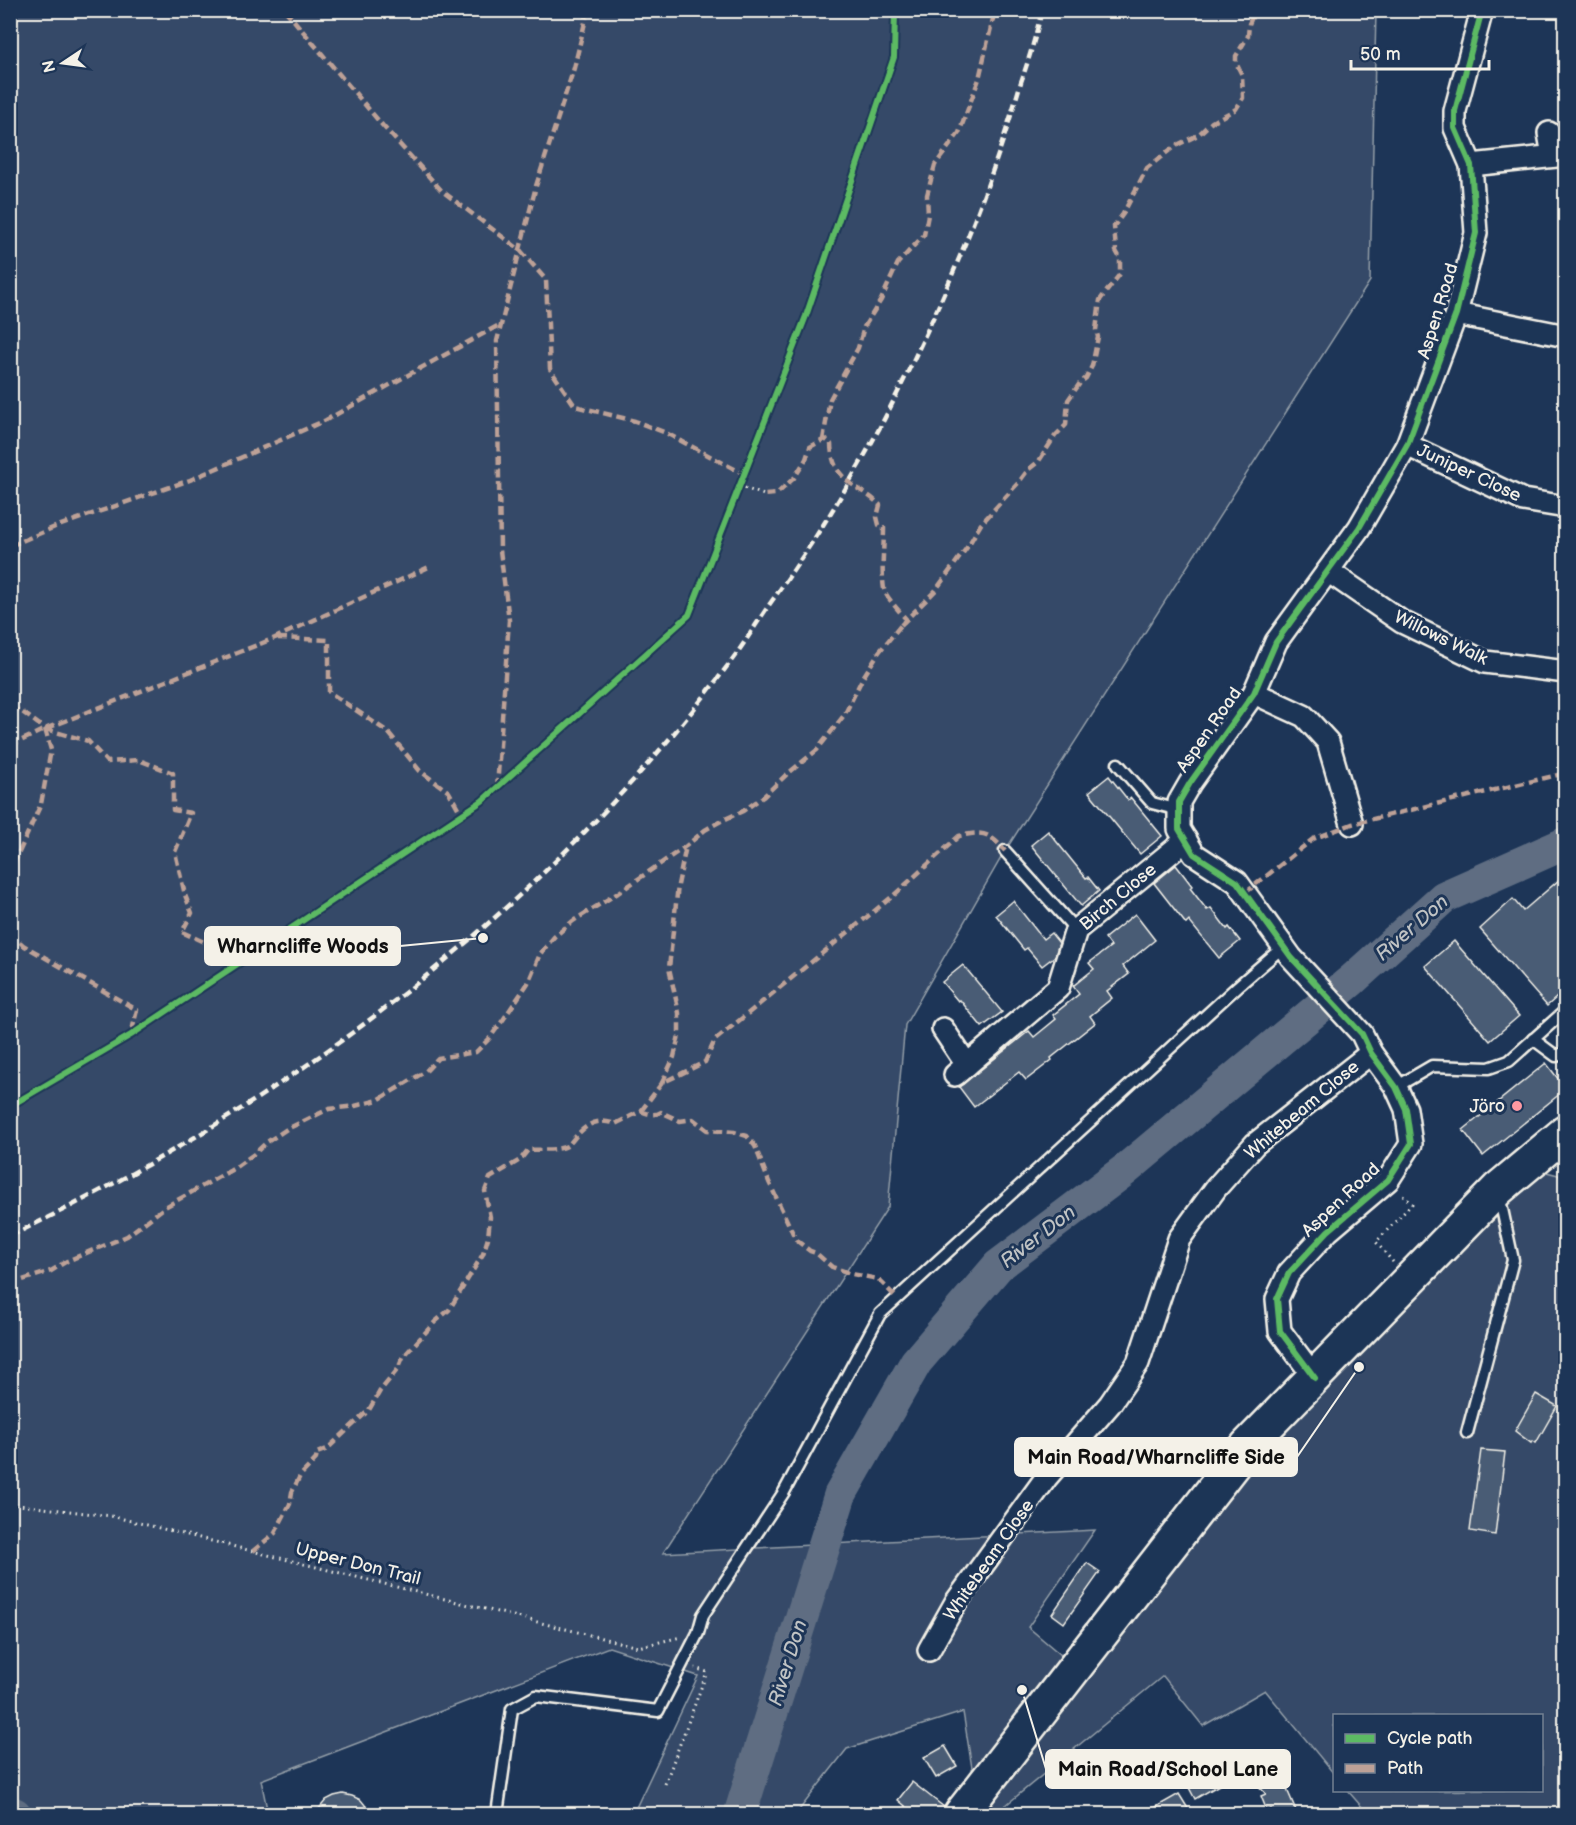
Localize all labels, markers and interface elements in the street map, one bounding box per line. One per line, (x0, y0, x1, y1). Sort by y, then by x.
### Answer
north arrow (33, 33, 93, 93)
scale bar (1351, 33, 1489, 71)
text: 50 m (1360, 44, 1401, 65)
text: N (39, 58, 60, 74)
street label: Aspen Road (1414, 261, 1462, 361)
street label: Juniper Close (1413, 440, 1525, 506)
street label: Willows Walk (1391, 606, 1491, 670)
street label: Aspen Road (1172, 683, 1246, 777)
street label: Birch Close (1075, 859, 1161, 935)
water label: River Don (1371, 890, 1453, 966)
callout: Wharncliffe Woods (205, 927, 400, 965)
text: Wharncliffe Woods (217, 935, 389, 959)
street label: Whitebeam Close (1241, 1056, 1364, 1164)
place label: Jöro (1469, 1096, 1505, 1117)
marker: Jöro (1510, 1099, 1524, 1113)
street label: Aspen Road (1298, 1159, 1384, 1241)
water label: River Don (996, 1200, 1080, 1274)
callout: Main Road/Wharncliffe Side (1015, 1438, 1297, 1476)
text: Main Road/Wharncliffe Side (1027, 1446, 1285, 1470)
street label: Whitebeam Close (939, 1495, 1039, 1625)
street label: Upper Don Trail (293, 1538, 423, 1590)
water label: River Don (764, 1617, 812, 1709)
legend (1333, 1714, 1543, 1792)
text: Cycle path (1387, 1728, 1473, 1749)
callout: Main Road/School Lane (1046, 1750, 1290, 1788)
text: Main Road/School Lane (1058, 1758, 1278, 1782)
text: Path (1387, 1758, 1423, 1779)

